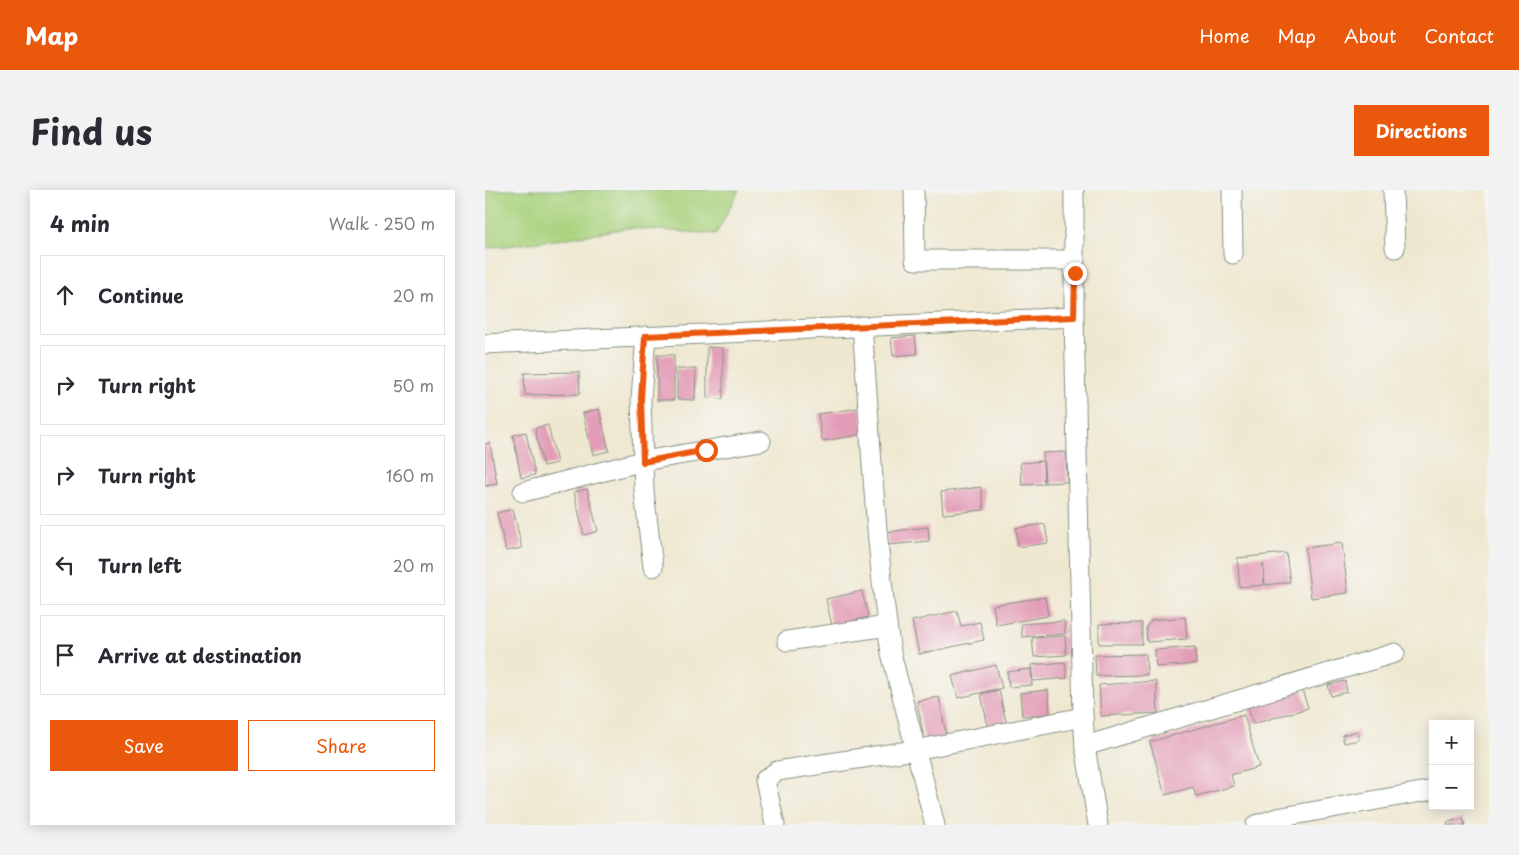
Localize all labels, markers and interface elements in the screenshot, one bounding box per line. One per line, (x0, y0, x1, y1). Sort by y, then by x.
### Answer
text: Map (25, 17, 78, 53)
text: Home (1199, 22, 1249, 49)
text: Map (1277, 22, 1316, 49)
text: About (1344, 22, 1396, 49)
text: Contact (1424, 22, 1494, 49)
text: Find us (30, 104, 152, 157)
button: Directions (1354, 105, 1489, 156)
text: 4 min (50, 207, 110, 239)
text: Walk · 250 m (329, 211, 435, 235)
route end (1064, 262, 1087, 285)
icon: ahead (51, 281, 79, 309)
text: Continue (98, 281, 184, 309)
text: 20 m (393, 283, 434, 307)
icon: right (51, 371, 79, 399)
text: Turn right (98, 371, 196, 399)
text: 50 m (393, 373, 434, 397)
route start (695, 439, 718, 462)
icon: right (51, 461, 79, 489)
text: Turn right (98, 461, 196, 489)
text: 160 m (386, 463, 434, 487)
icon: left (51, 551, 79, 579)
text: Turn left (98, 551, 182, 579)
text: 20 m (393, 553, 434, 577)
icon: arrive (51, 641, 79, 669)
text: Arrive at destination (98, 641, 302, 669)
button: Save (50, 720, 238, 771)
button: Share (248, 720, 435, 771)
map controls (1429, 720, 1474, 810)
button: + (1429, 720, 1474, 765)
button: − (1429, 765, 1474, 810)

